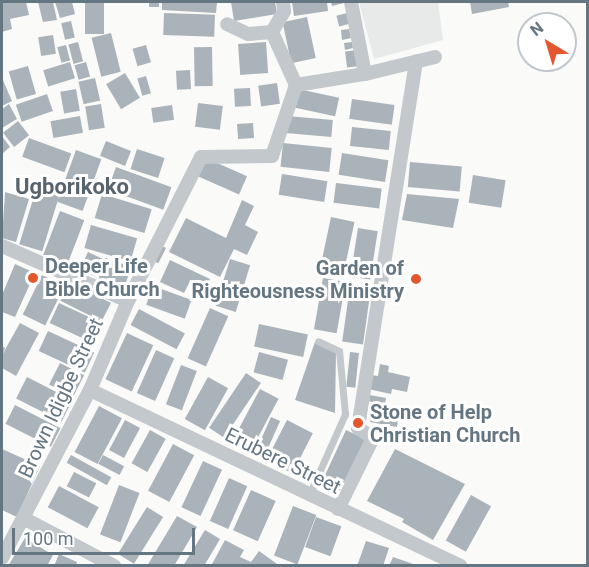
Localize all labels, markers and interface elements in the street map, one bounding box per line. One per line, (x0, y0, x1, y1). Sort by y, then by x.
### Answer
north arrow (517, 12, 577, 72)
text: N (527, 18, 547, 40)
district label: Ugborikoko (15, 174, 129, 200)
place label: Deeper Life Bible Church (45, 254, 160, 301)
place label: Garden of Righteousness Ministry (191, 256, 404, 303)
marker: Deeper Life Bible Church (26, 271, 40, 285)
marker: Garden of Righteousness Ministry (409, 272, 423, 286)
street label: Brown Idigbe Street (13, 314, 109, 482)
place label: Stone of Help Christian Church (370, 400, 520, 447)
marker: Stone of Help Christian Church (351, 416, 365, 430)
street label: Erubere Street (221, 423, 345, 499)
scale bar (15, 516, 198, 554)
text: 100 m (23, 528, 74, 549)

